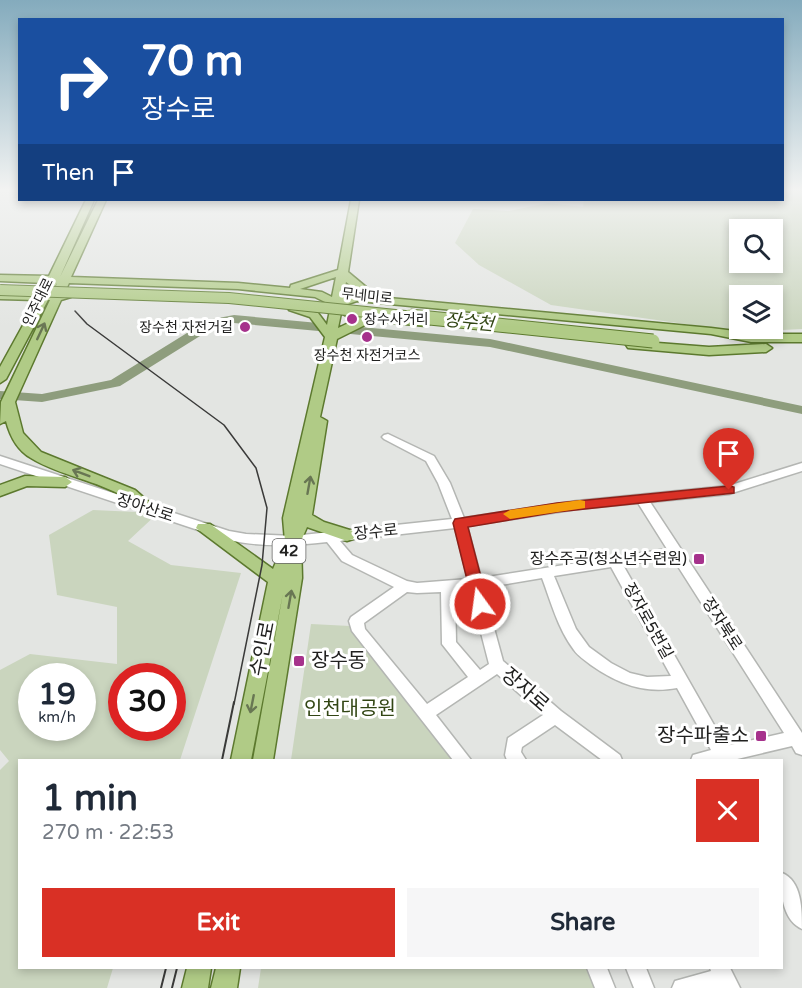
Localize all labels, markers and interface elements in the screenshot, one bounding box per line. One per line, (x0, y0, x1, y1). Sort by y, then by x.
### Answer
text: 70 m (141, 36, 243, 87)
icon: right (42, 42, 120, 120)
text: 장수로 (141, 93, 216, 126)
icon: arrive (107, 156, 140, 189)
text: Then (42, 160, 95, 186)
map controls (729, 219, 783, 339)
button: search (729, 219, 783, 273)
street label: 인주대로 (19, 275, 57, 329)
street label: 무네미로 (340, 285, 394, 307)
button: layers (729, 285, 783, 339)
water label: 장수천 (443, 308, 497, 336)
place label: 장수사거리 (364, 311, 428, 328)
marker: 장수사거리 (345, 312, 359, 326)
place label: 장수천 자전거길 (139, 319, 233, 336)
marker: 장수천 자전거길 (238, 320, 252, 334)
one-way arrow (35, 322, 47, 340)
marker: 장수천 자전거코스 (360, 330, 374, 344)
place label: 장수천 자전거코스 (314, 347, 420, 364)
pin (703, 428, 754, 490)
icon: arrive (712, 437, 745, 470)
one-way arrow (72, 467, 91, 478)
one-way arrow (304, 476, 315, 495)
street label: 장아산로 (114, 489, 176, 527)
street label: 장수로 (353, 520, 399, 544)
road number: 42 (272, 539, 306, 563)
place label: 장수주공(청소년수련원) (530, 549, 687, 569)
marker: 장수주공(청소년수련원) (692, 552, 706, 566)
position arrow (448, 572, 512, 636)
street label: 장자로5번길 (619, 580, 677, 662)
one-way arrow (285, 590, 296, 610)
street label: 장자북로 (698, 594, 747, 654)
street label: 수인로 (246, 620, 280, 678)
place label: 장수동 (311, 649, 366, 673)
marker: 장수동 (292, 654, 306, 668)
speed limit sign: 30 (108, 663, 186, 741)
street label: 장자로 (496, 663, 554, 717)
text: 19 (38, 676, 76, 713)
one-way arrow (246, 694, 257, 714)
park label: 인천대공원 (304, 697, 396, 721)
text: km/h (38, 708, 76, 726)
place label: 장수파출소 (657, 724, 749, 748)
marker: 장수파출소 (754, 729, 768, 743)
text: 1 min (42, 777, 138, 820)
button: close (696, 779, 759, 842)
text: 270 m · 22:53 (42, 821, 174, 845)
button: Exit (42, 888, 395, 957)
button: Share (407, 888, 759, 957)

